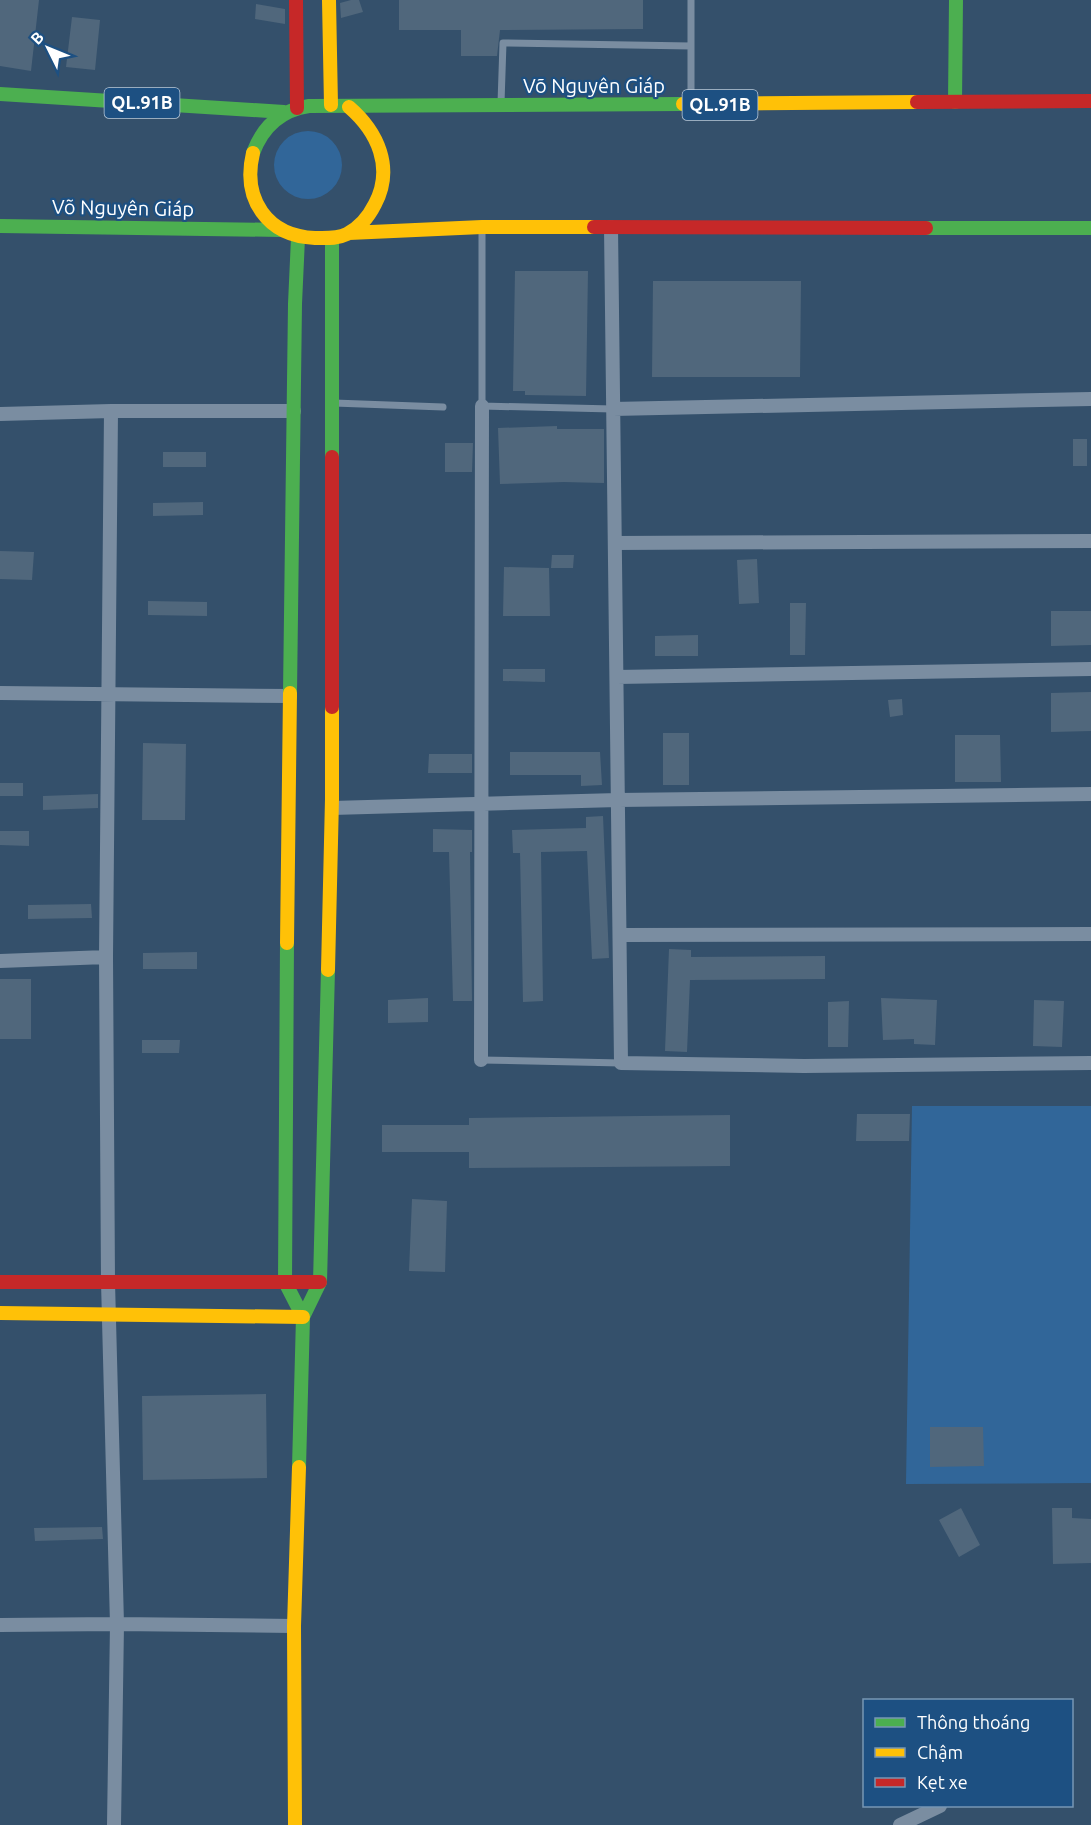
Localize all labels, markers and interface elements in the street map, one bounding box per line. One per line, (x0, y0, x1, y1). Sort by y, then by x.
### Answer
north arrow (18, 18, 78, 78)
text: B (27, 28, 47, 48)
street label: Võ Nguyên Giáp (523, 74, 665, 97)
road number: QL.91B (104, 88, 180, 118)
road number: QL.91B (682, 90, 758, 120)
street label: Võ Nguyên Giáp (52, 195, 194, 220)
legend (863, 1699, 1073, 1807)
text: Thông thoáng (917, 1712, 1030, 1732)
text: Chậm (917, 1742, 963, 1762)
text: Kẹt xe (917, 1772, 968, 1792)

